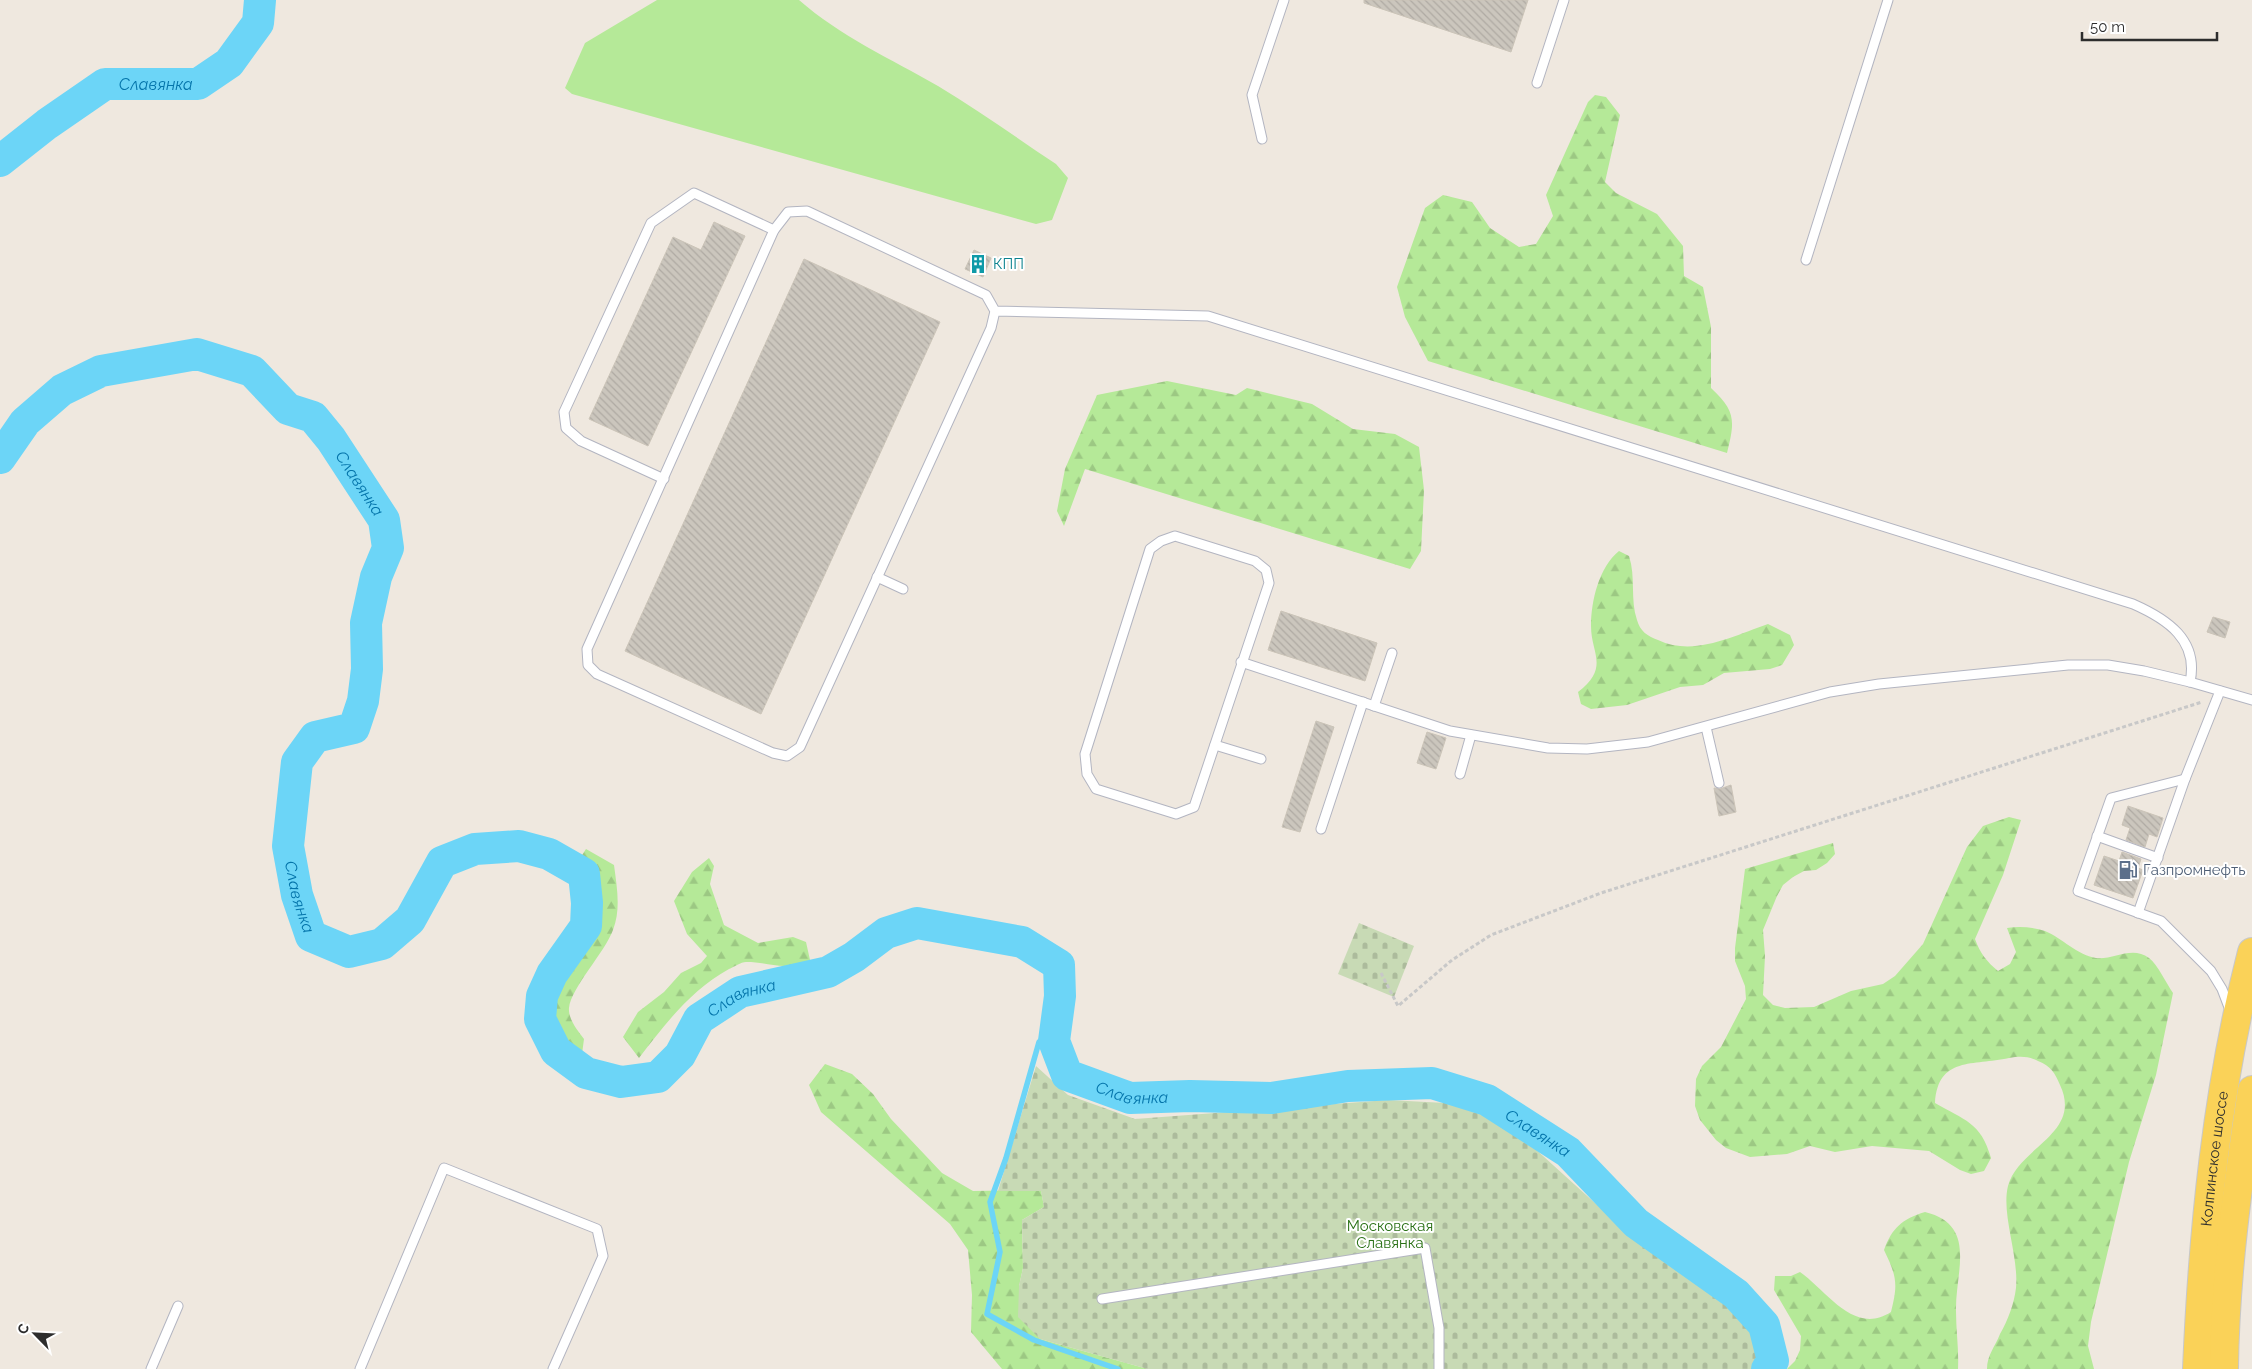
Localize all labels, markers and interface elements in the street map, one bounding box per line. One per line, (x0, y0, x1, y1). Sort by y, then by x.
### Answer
scale bar (2082, 10, 2217, 42)
text: 50 m (2090, 18, 2125, 36)
water label: Славянка (119, 75, 193, 94)
building icon: КПП (967, 253, 989, 275)
place label: КПП (993, 255, 1024, 273)
water label: Славянка (332, 447, 388, 520)
water label: Славянка (281, 859, 319, 936)
fuel station icon: Газпромнефть (2117, 859, 2139, 881)
place label: Газпромнефть (2143, 861, 2246, 879)
water label: Славянка (703, 975, 778, 1021)
water label: Славянка (1093, 1077, 1169, 1108)
street label: Колпинское шоссе (2197, 1090, 2232, 1227)
water label: Славянка (1502, 1105, 1575, 1161)
park label: Московская Славянка (1347, 1217, 1433, 1252)
north arrow (10, 1309, 60, 1359)
text: С (14, 1321, 33, 1336)

